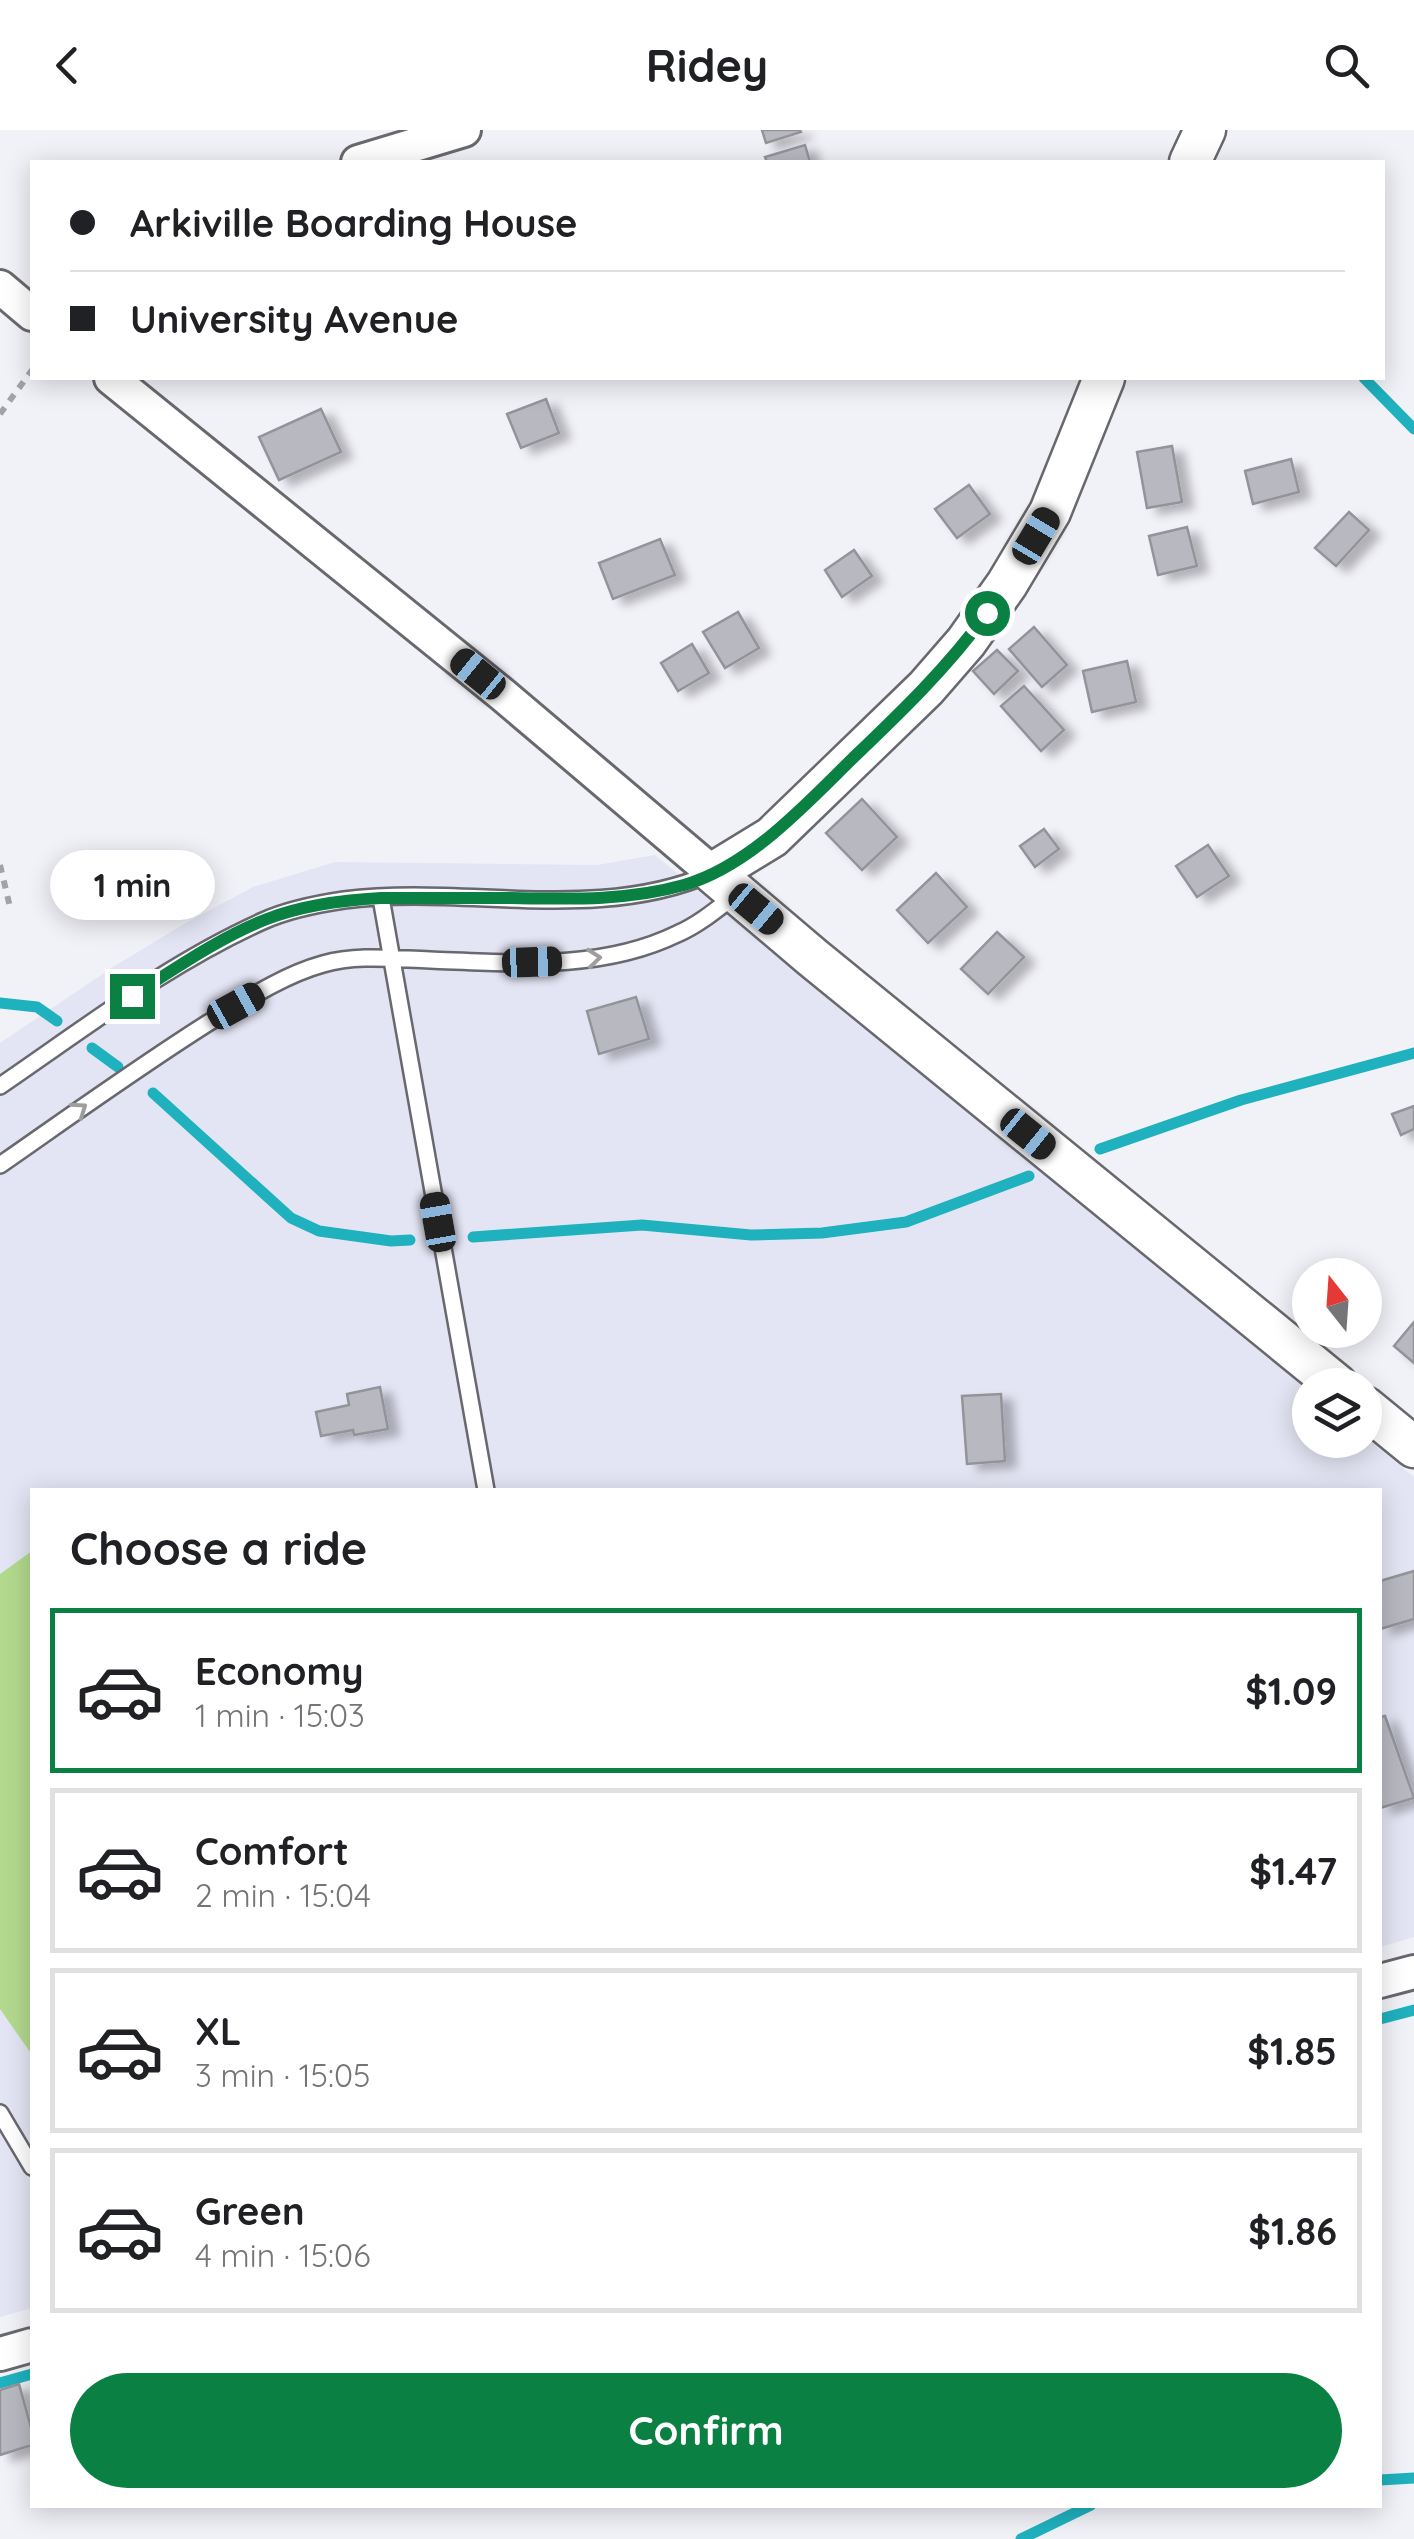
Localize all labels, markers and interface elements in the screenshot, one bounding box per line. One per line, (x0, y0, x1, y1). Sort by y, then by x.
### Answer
text: Ridey (646, 37, 768, 93)
icon: back (40, 38, 95, 93)
icon: search (1319, 38, 1374, 93)
text: Arkiville Boarding House (130, 199, 577, 247)
text: University Avenue (130, 295, 458, 343)
car (1008, 503, 1064, 569)
route start (965, 591, 1010, 636)
car (445, 643, 511, 705)
callout: 1 min (49, 851, 214, 921)
text: 1 min (94, 865, 171, 905)
car (723, 878, 789, 940)
car (501, 946, 563, 978)
one-way arrow (587, 948, 603, 970)
route end (110, 974, 155, 1019)
car (202, 978, 270, 1034)
one-way arrow (69, 1103, 88, 1121)
car (995, 1103, 1061, 1165)
car (418, 1190, 458, 1254)
north arrow (1292, 1258, 1382, 1348)
map controls (1292, 1258, 1382, 1458)
button: layers (1292, 1368, 1382, 1458)
text: Choose a ride (70, 1520, 367, 1576)
icon: car (75, 1646, 165, 1736)
text: Economy (195, 1647, 364, 1695)
text: $1.09 (1245, 1667, 1337, 1715)
text: 1 min · 15:03 (195, 1695, 365, 1735)
icon: car (75, 1826, 165, 1916)
text: Comfort (195, 1827, 349, 1875)
text: $1.47 (1249, 1847, 1337, 1895)
text: 2 min · 15:04 (195, 1875, 371, 1915)
icon: car (75, 2006, 165, 2096)
text: XL (195, 2007, 241, 2055)
text: $1.85 (1247, 2027, 1337, 2075)
text: 3 min · 15:05 (195, 2055, 371, 2095)
icon: car (75, 2186, 165, 2276)
text: Green (195, 2187, 305, 2235)
text: $1.86 (1248, 2207, 1337, 2255)
text: 4 min · 15:06 (195, 2235, 370, 2275)
button: Confirm (70, 2373, 1342, 2488)

